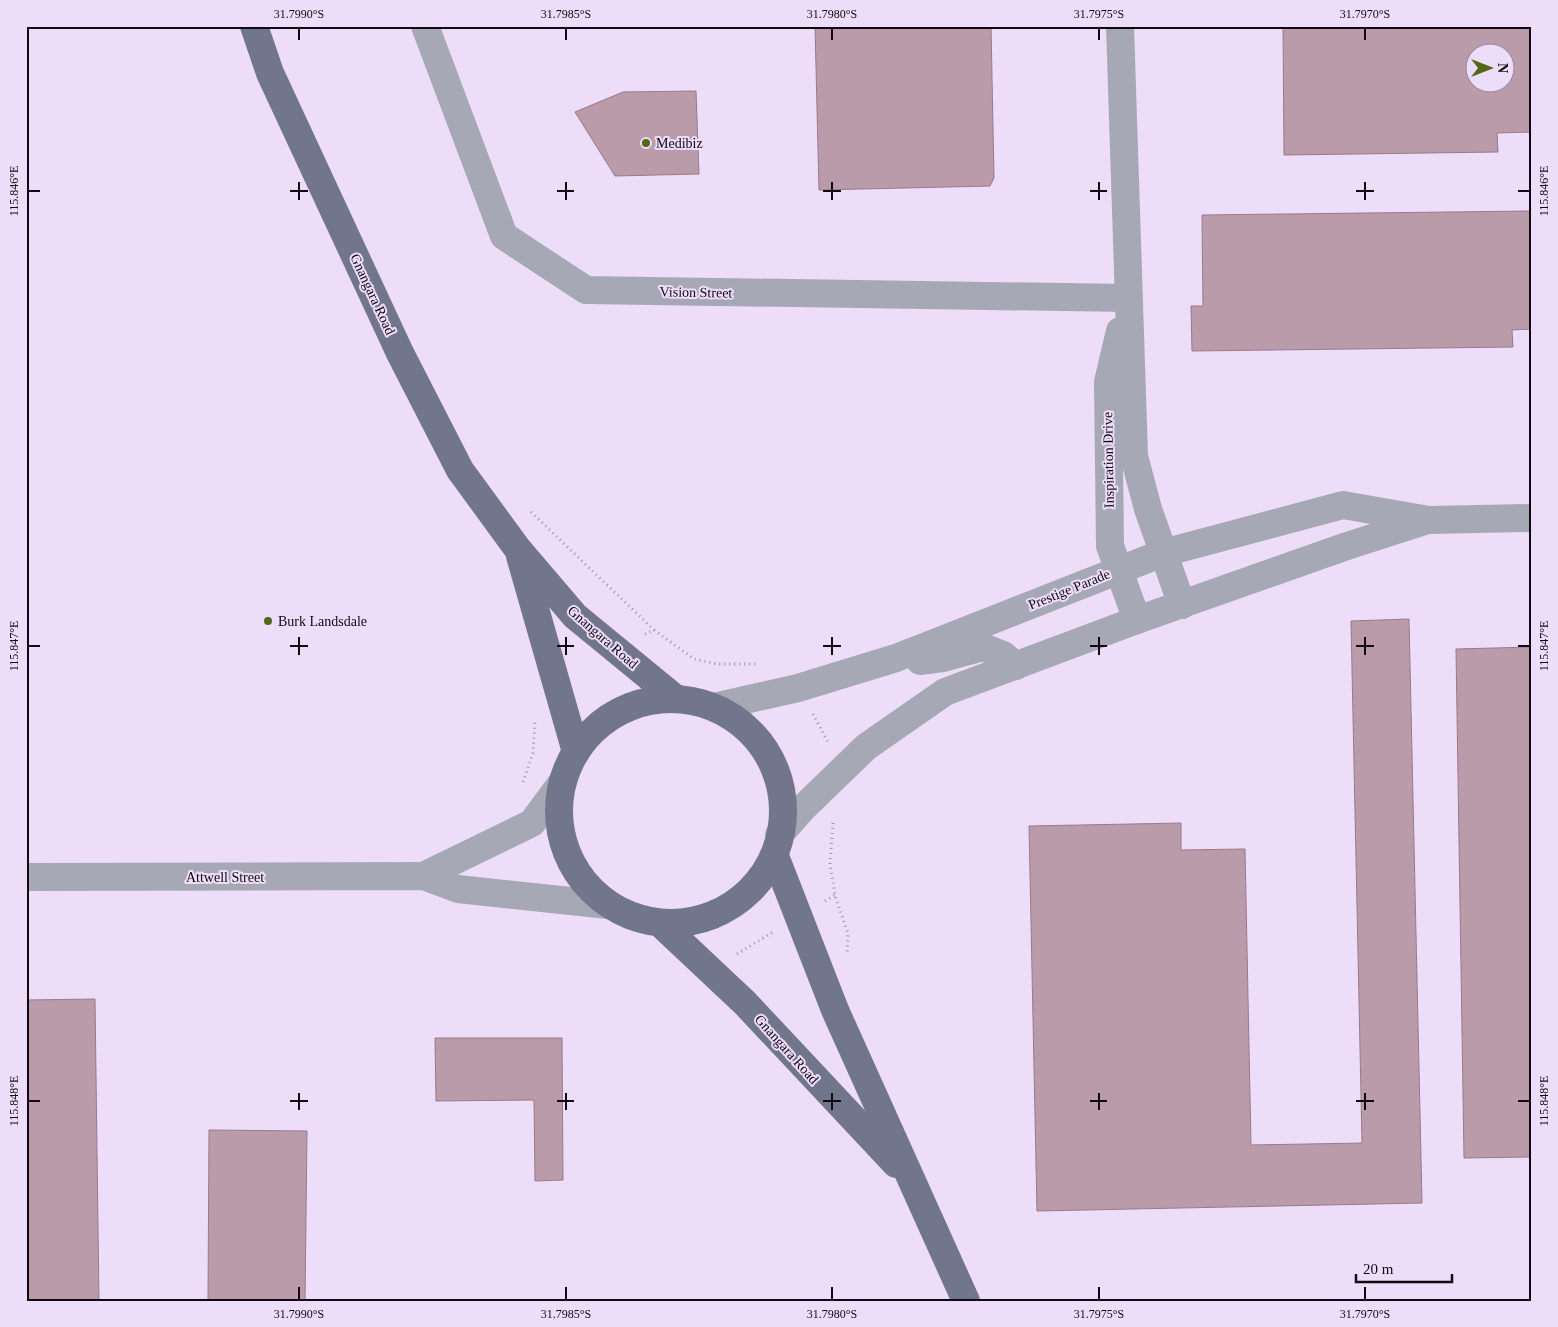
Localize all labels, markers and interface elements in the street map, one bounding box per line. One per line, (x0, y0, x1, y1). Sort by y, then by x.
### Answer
text: 31.7990°S (274, 7, 324, 21)
text: 31.7985°S (541, 7, 591, 21)
text: 31.7980°S (807, 7, 857, 21)
text: 31.7975°S (1074, 7, 1124, 21)
text: 31.7970°S (1340, 7, 1390, 21)
north arrow (1466, 42, 1516, 92)
text: N (1495, 63, 1510, 73)
place label: Medibiz (656, 136, 703, 151)
marker: Medibiz (640, 137, 652, 149)
text: 115.846°E (7, 166, 21, 216)
text: 115.846°E (1537, 166, 1551, 216)
street label: Gnangara Road (347, 251, 398, 337)
street label: Vision Street (660, 284, 733, 301)
street label: Inspiration Drive (1100, 412, 1117, 508)
street label: Prestige Parade (1026, 566, 1112, 613)
street label: Gnangara Road (565, 603, 641, 672)
place label: Burk Landsdale (278, 614, 367, 629)
marker: Burk Landsdale (262, 615, 274, 627)
text: 115.847°E (7, 621, 21, 671)
text: 115.847°E (1537, 621, 1551, 671)
street label: Attwell Street (186, 870, 264, 885)
street label: Gnangara Road (752, 1012, 821, 1087)
text: 115.848°E (7, 1076, 21, 1126)
text: 115.848°E (1537, 1076, 1551, 1126)
scale bar (1356, 1252, 1452, 1284)
text: 20 m (1363, 1261, 1394, 1277)
text: 31.7990°S (274, 1307, 324, 1321)
text: 31.7985°S (541, 1307, 591, 1321)
text: 31.7980°S (807, 1307, 857, 1321)
text: 31.7975°S (1074, 1307, 1124, 1321)
text: 31.7970°S (1340, 1307, 1390, 1321)

